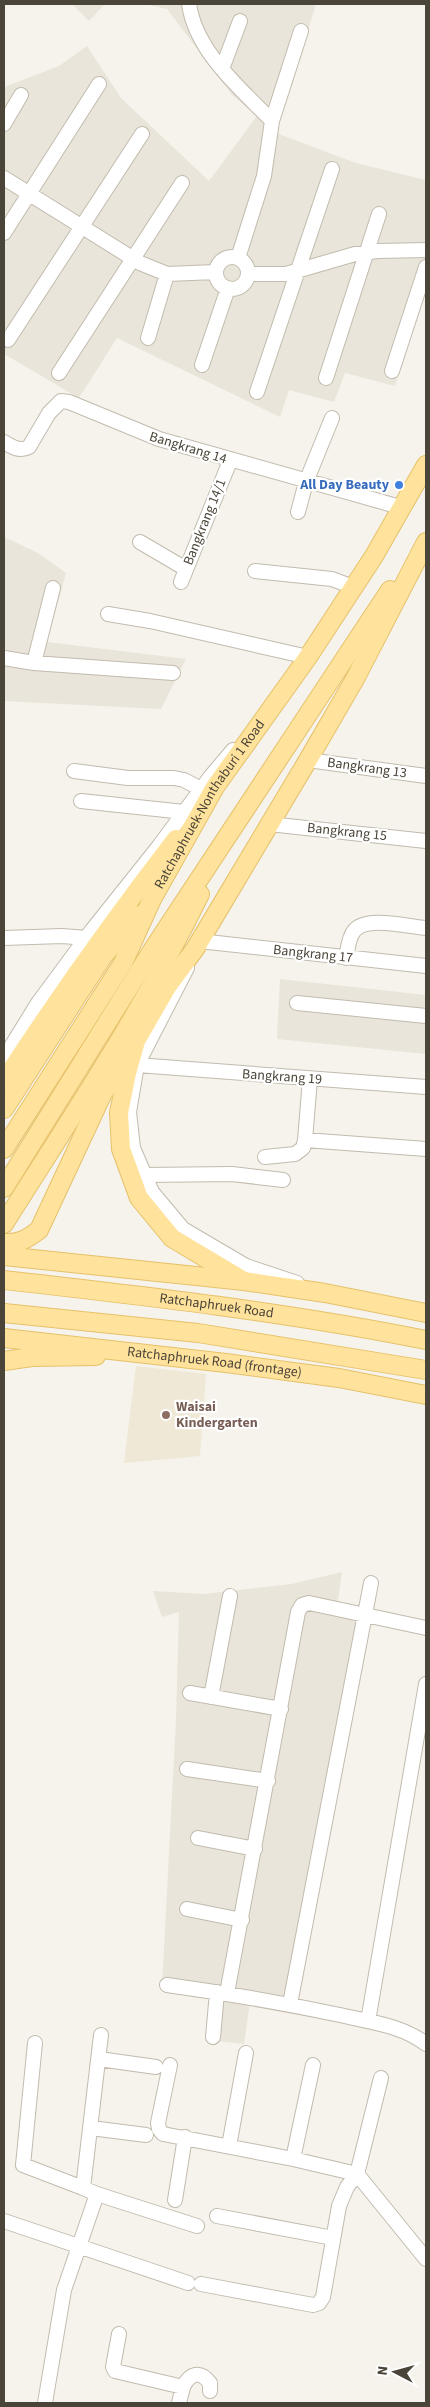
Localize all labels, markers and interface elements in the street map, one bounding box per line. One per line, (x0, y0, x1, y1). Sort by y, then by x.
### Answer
street label: Bangkrang 14 (147, 427, 229, 469)
place label: All Day Beauty (299, 475, 390, 495)
street label: Bangkrang 14/1 (179, 476, 231, 568)
marker: All Day Beauty (393, 479, 405, 491)
street label: Ratchaphruek-Nonthaburi 1 Road (150, 716, 270, 893)
street label: Bangkrang 13 (326, 753, 408, 783)
street label: Bangkrang 15 (306, 818, 388, 846)
street label: Bangkrang 17 (272, 940, 354, 968)
street label: Bangkrang 19 (241, 1064, 323, 1090)
street label: Ratchaphruek Road (158, 1288, 275, 1324)
street label: Ratchaphruek Road (frontage) (126, 1342, 303, 1383)
place label: Waisai Kindergarten (176, 1397, 258, 1433)
marker: Waisai Kindergarten (160, 1409, 172, 1421)
north arrow (370, 2347, 420, 2397)
text: N (373, 2365, 393, 2376)

